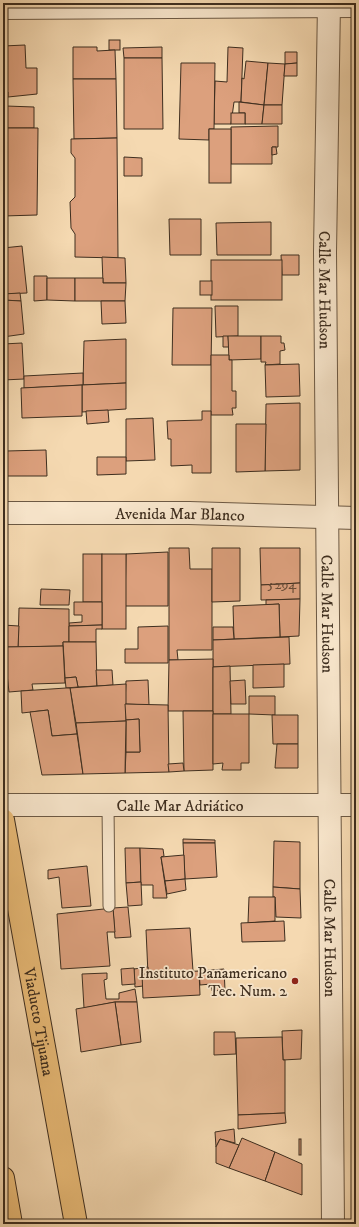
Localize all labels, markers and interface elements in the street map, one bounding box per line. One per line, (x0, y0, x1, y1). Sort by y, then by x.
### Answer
street label: Calle Mar Hudson (314, 231, 335, 350)
street label: Avenida Mar Blanco (115, 504, 245, 526)
street label: Calle Mar Hudson (316, 555, 337, 674)
house number: 5294 (268, 576, 297, 594)
street label: Calle Mar Adriático (117, 796, 244, 816)
street label: Calle Mar Hudson (319, 879, 340, 998)
place label: Instituto Panamericano Tec. Num. 2 (139, 963, 287, 1001)
street label: Viaducto Tijuana (19, 965, 58, 1078)
marker: Instituto Panamericano Tec. Num. 2 (290, 976, 300, 986)

